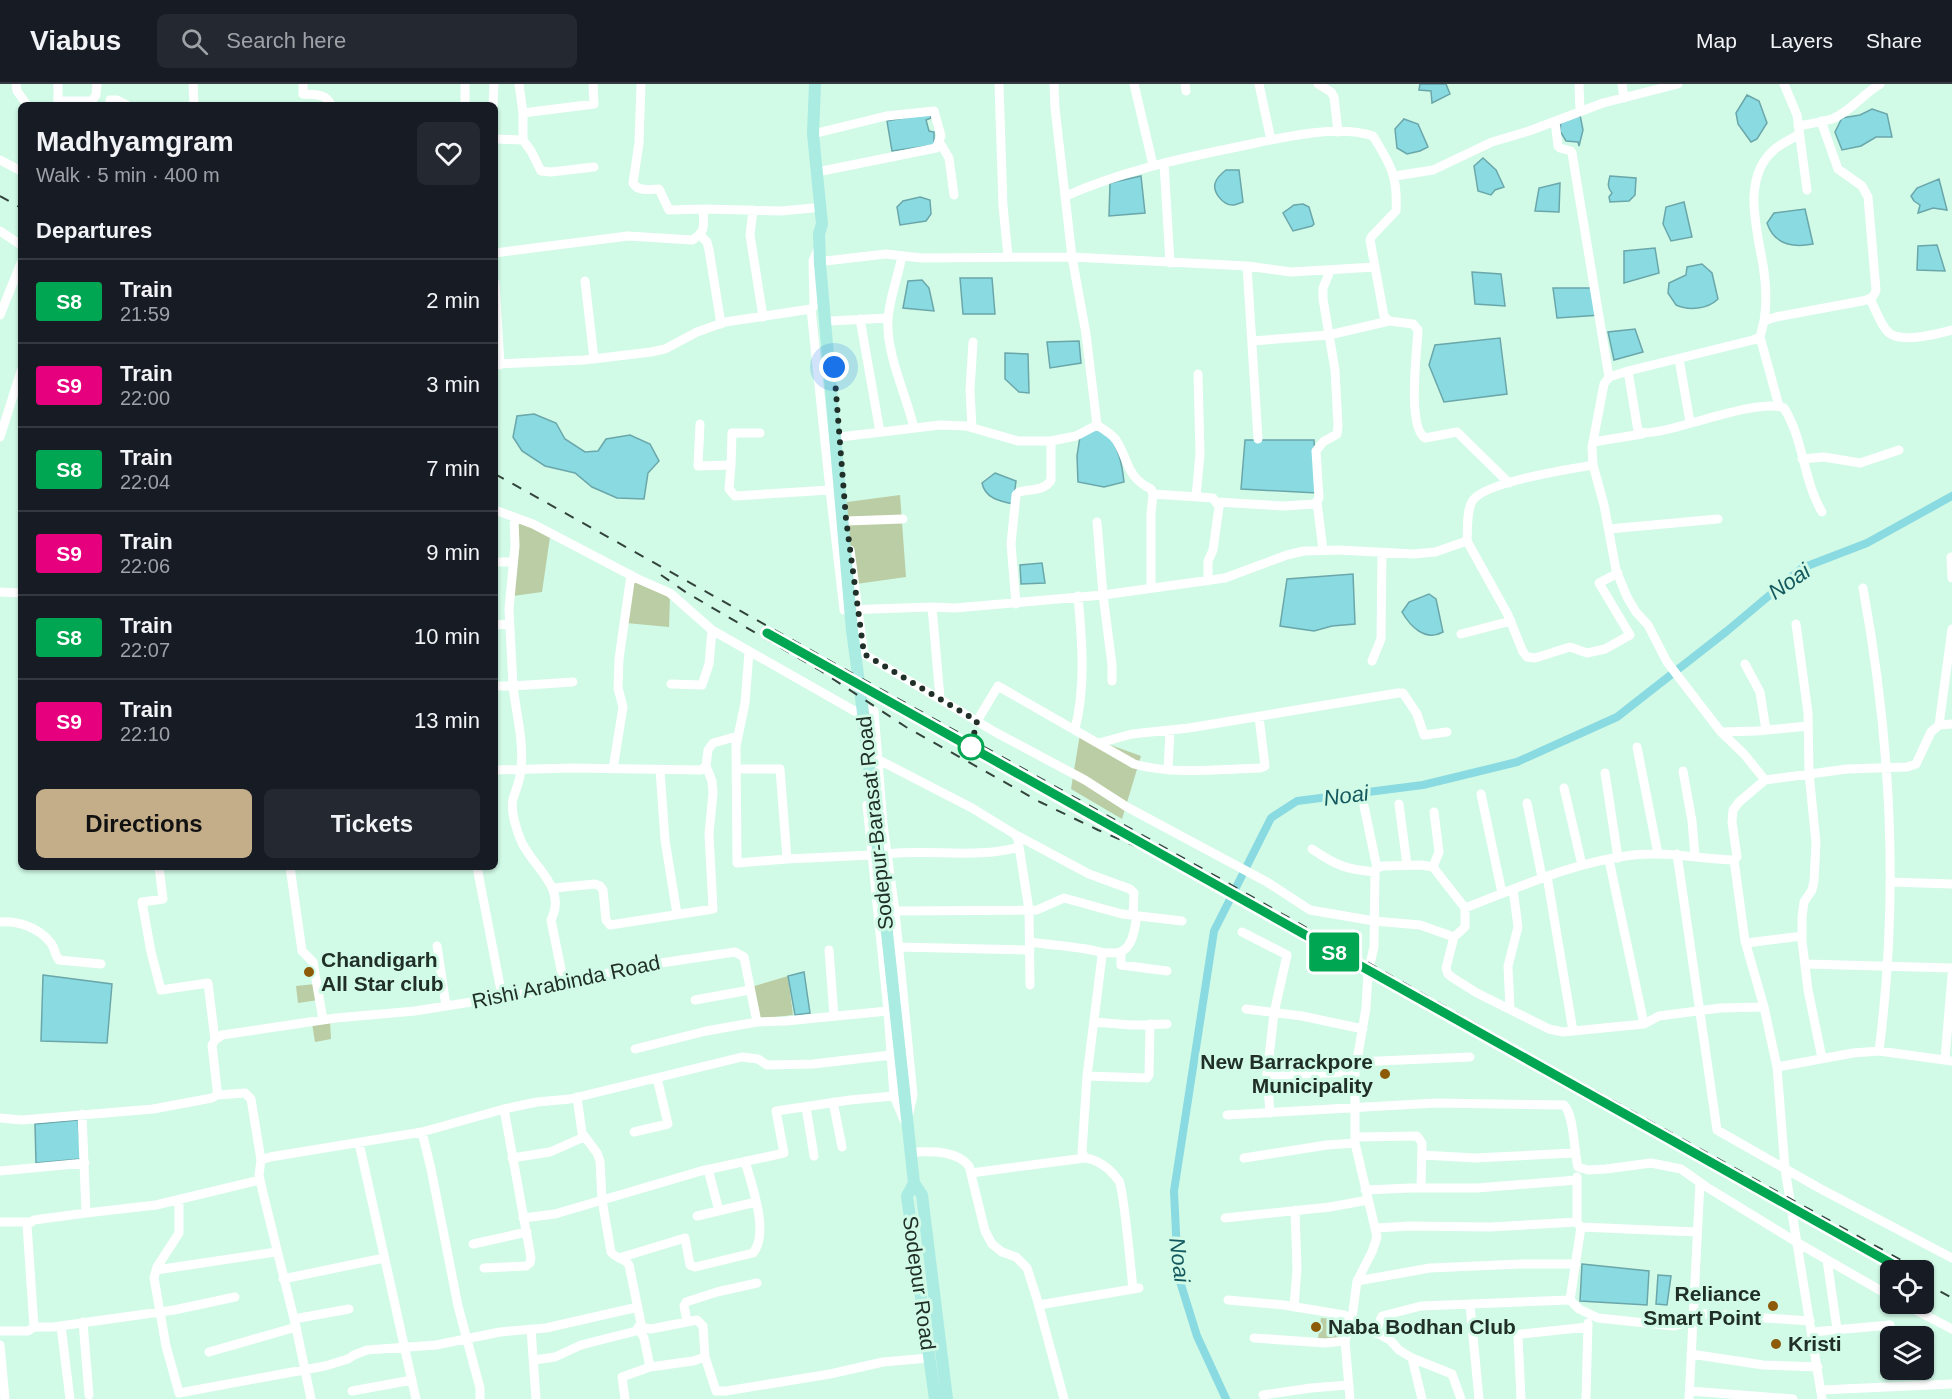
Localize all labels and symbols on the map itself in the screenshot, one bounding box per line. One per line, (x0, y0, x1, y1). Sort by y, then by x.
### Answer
your location (819, 352, 849, 382)
water label: Noai (1764, 558, 1816, 605)
street label: Sodepur-Barasat Road (852, 715, 897, 931)
unlabelled marker (958, 734, 984, 760)
water label: Noai (1322, 780, 1371, 811)
line badge: S8 (1307, 932, 1361, 972)
place label: Chandigarh All Star club (321, 948, 444, 995)
street label: Rishi Arabinda Road (470, 950, 662, 1013)
marker: Chandigarh All Star club (302, 965, 316, 979)
place label: New Barrackpore Municipality (1200, 1050, 1373, 1097)
marker: New Barrackpore Municipality (1378, 1067, 1392, 1081)
street label: Sodepur Road (899, 1214, 940, 1352)
water label: Noai (1164, 1236, 1195, 1285)
place label: Reliance Smart Point (1643, 1282, 1761, 1329)
marker: Reliance Smart Point (1766, 1299, 1780, 1313)
place label: Naba Bodhan Club (1328, 1315, 1516, 1338)
marker: Naba Bodhan Club (1309, 1320, 1323, 1334)
place label: Kristi (1788, 1332, 1842, 1355)
marker: Kristi (1769, 1337, 1783, 1351)

